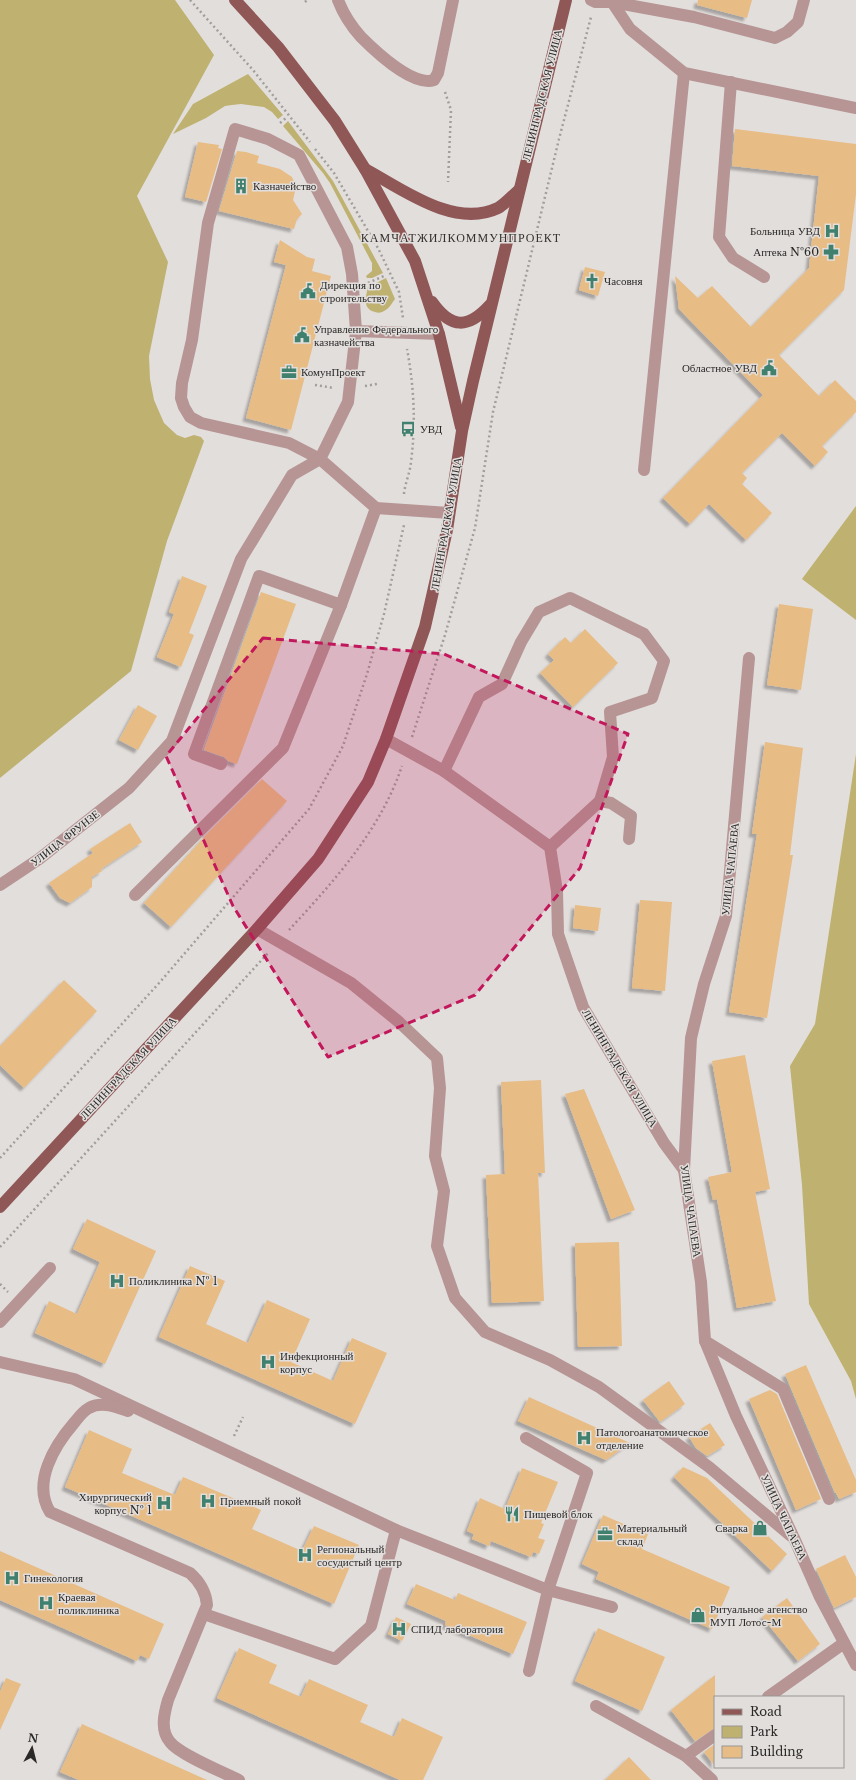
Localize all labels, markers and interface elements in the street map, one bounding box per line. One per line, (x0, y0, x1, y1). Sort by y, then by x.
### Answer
street label: ЛЕНИНГРАДСКАЯ УЛИЦА (519, 28, 565, 162)
building icon: Казначейство (232, 177, 250, 195)
place label: Казначейство (253, 179, 317, 193)
hospital icon: Больница УВД (823, 222, 841, 240)
place label: Больница УВД (750, 224, 820, 238)
district label: КАМЧАТЖИЛКОММУНПРОЕКТ (361, 230, 561, 245)
pharmacy icon: Аптека №60 (822, 243, 840, 261)
place label: Аптека №60 (753, 245, 819, 259)
church icon: Часовня (583, 272, 601, 290)
place label: Часовня (604, 274, 643, 288)
place label: Дирекция по строительству (320, 278, 387, 305)
public building icon: Дирекция по строительству (299, 282, 317, 300)
place label: Управление Федерального казначейства (314, 322, 439, 349)
public building icon: Управление Федерального казначейства (293, 326, 311, 344)
public building icon: Областное УВД (760, 359, 778, 377)
place label: Областное УВД (682, 361, 757, 375)
office icon: КомунПроект (280, 363, 298, 381)
place label: КомунПроект (301, 365, 366, 379)
bus stop icon: УВД (399, 420, 417, 438)
place label: УВД (420, 422, 443, 436)
street label: ЛЕНИНГРАДСКАЯ УЛИЦА (427, 456, 465, 592)
street label: УЛИЦА ФРУНЗЕ (28, 807, 102, 869)
street label: УЛИЦА ЧАПАЕВА (718, 822, 742, 916)
street label: ЛЕНИНГРАДСКАЯ УЛИЦА (579, 1006, 661, 1130)
street label: ЛЕНИНГРАДСКАЯ УЛИЦА (77, 1014, 179, 1122)
street label: УЛИЦА ЧАПАЕВА (678, 1164, 704, 1258)
hospital icon: Поликлиника № 1 (108, 1272, 126, 1290)
place label: Поликлиника № 1 (129, 1274, 218, 1288)
place label: Инфекционный корпус (280, 1349, 354, 1376)
hospital icon: Инфекционный корпус (259, 1353, 277, 1371)
place label: Патологоанатомическое отделение (596, 1425, 708, 1452)
hospital icon: Патологоанатомическое отделение (575, 1429, 593, 1447)
street label: УЛИЦА ЧАПАЕВА (758, 1472, 810, 1562)
place label: Хирургический корпус № 1 (79, 1490, 152, 1517)
hospital icon: Приемный покой (199, 1492, 217, 1510)
hospital icon: Хирургический корпус № 1 (155, 1494, 173, 1512)
place label: Приемный покой (220, 1494, 301, 1508)
restaurant icon: Пищевой блок (503, 1505, 521, 1523)
place label: Пищевой блок (524, 1507, 593, 1521)
shop icon: Сварка (751, 1519, 769, 1537)
place label: Материальный склад (617, 1521, 687, 1548)
place label: Сварка (715, 1521, 748, 1535)
office icon: Материальный склад (596, 1525, 614, 1543)
place label: Региональный сосудистый центр (317, 1542, 402, 1569)
hospital icon: Региональный сосудистый центр (296, 1546, 314, 1564)
hospital icon: Гинекология (3, 1569, 21, 1587)
place label: Гинекология (24, 1571, 83, 1585)
place label: Краевая поликлиника (58, 1590, 119, 1617)
hospital icon: Краевая поликлиника (37, 1594, 55, 1612)
place label: Ритуальное агенство МУП Лотос-М (710, 1602, 808, 1629)
shop icon: Ритуальное агенство МУП Лотос-М (689, 1606, 707, 1624)
hospital icon: СПИД лаборатория (390, 1620, 408, 1638)
place label: СПИД лаборатория (411, 1622, 503, 1636)
legend (714, 1696, 844, 1768)
text: Road (750, 1704, 782, 1719)
text: Park (750, 1724, 778, 1739)
north arrow (12, 1728, 52, 1768)
text: N (27, 1730, 40, 1746)
text: Building (750, 1744, 804, 1759)

